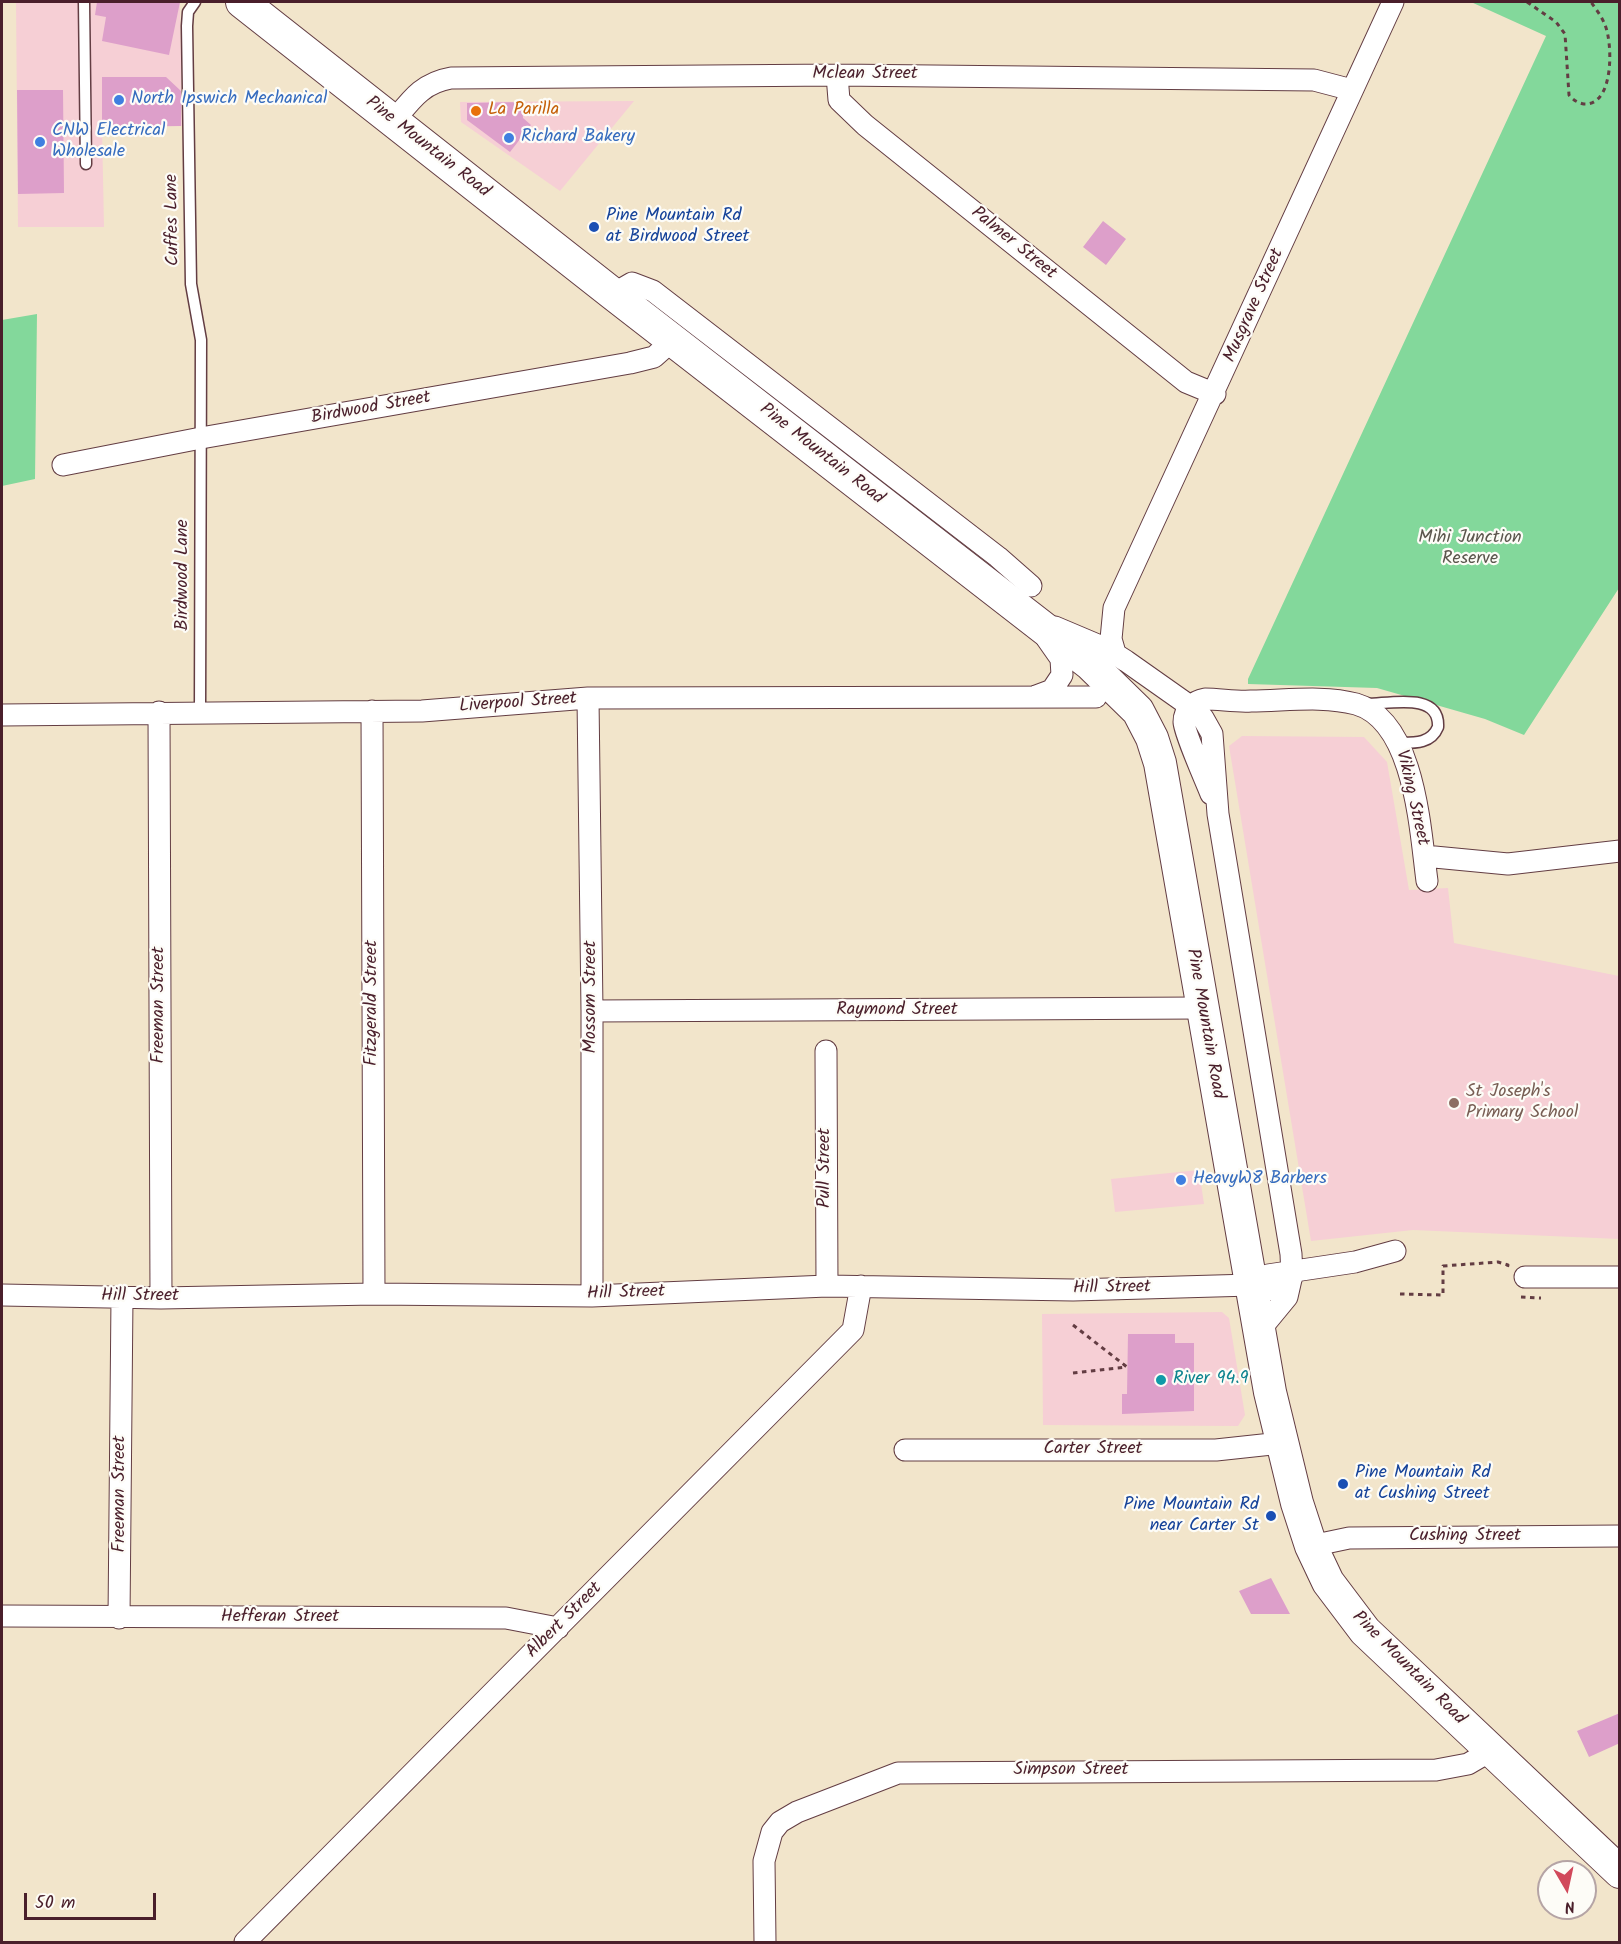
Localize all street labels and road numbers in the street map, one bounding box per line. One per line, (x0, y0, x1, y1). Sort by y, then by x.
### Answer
street label: Mclean Street (812, 64, 918, 86)
street label: Pine Mountain Road (360, 93, 494, 203)
street label: Cuffes Lane (162, 174, 186, 266)
street label: Palmer Street (966, 203, 1060, 285)
street label: Musgrave Street (1220, 246, 1290, 366)
street label: Birdwood Street (310, 388, 432, 430)
street label: Pine Mountain Road (754, 400, 888, 510)
street label: Birdwood Lane (173, 519, 195, 631)
street label: Liverpool Street (458, 689, 578, 719)
street label: Viking Street (1389, 748, 1433, 848)
street label: Fitzgerald Street (362, 940, 384, 1066)
street label: Mossom Street (581, 940, 603, 1054)
street label: Freeman Street (149, 947, 171, 1063)
street label: Pine Mountain Road (1180, 947, 1228, 1101)
street label: Raymond Street (836, 1000, 958, 1022)
street label: Pull Street (815, 1128, 837, 1208)
street label: Hill Street (1073, 1278, 1151, 1300)
street label: Hill Street (587, 1282, 665, 1306)
street label: Hill Street (101, 1286, 179, 1308)
street label: Freeman Street (110, 1436, 132, 1552)
street label: Carter Street (1043, 1439, 1143, 1461)
street label: Cushing Street (1409, 1526, 1521, 1548)
street label: Albert Street (522, 1578, 608, 1664)
street label: Hefferan Street (221, 1607, 339, 1629)
street label: Pine Mountain Road (1347, 1608, 1469, 1730)
street label: Simpson Street (1013, 1760, 1129, 1782)

